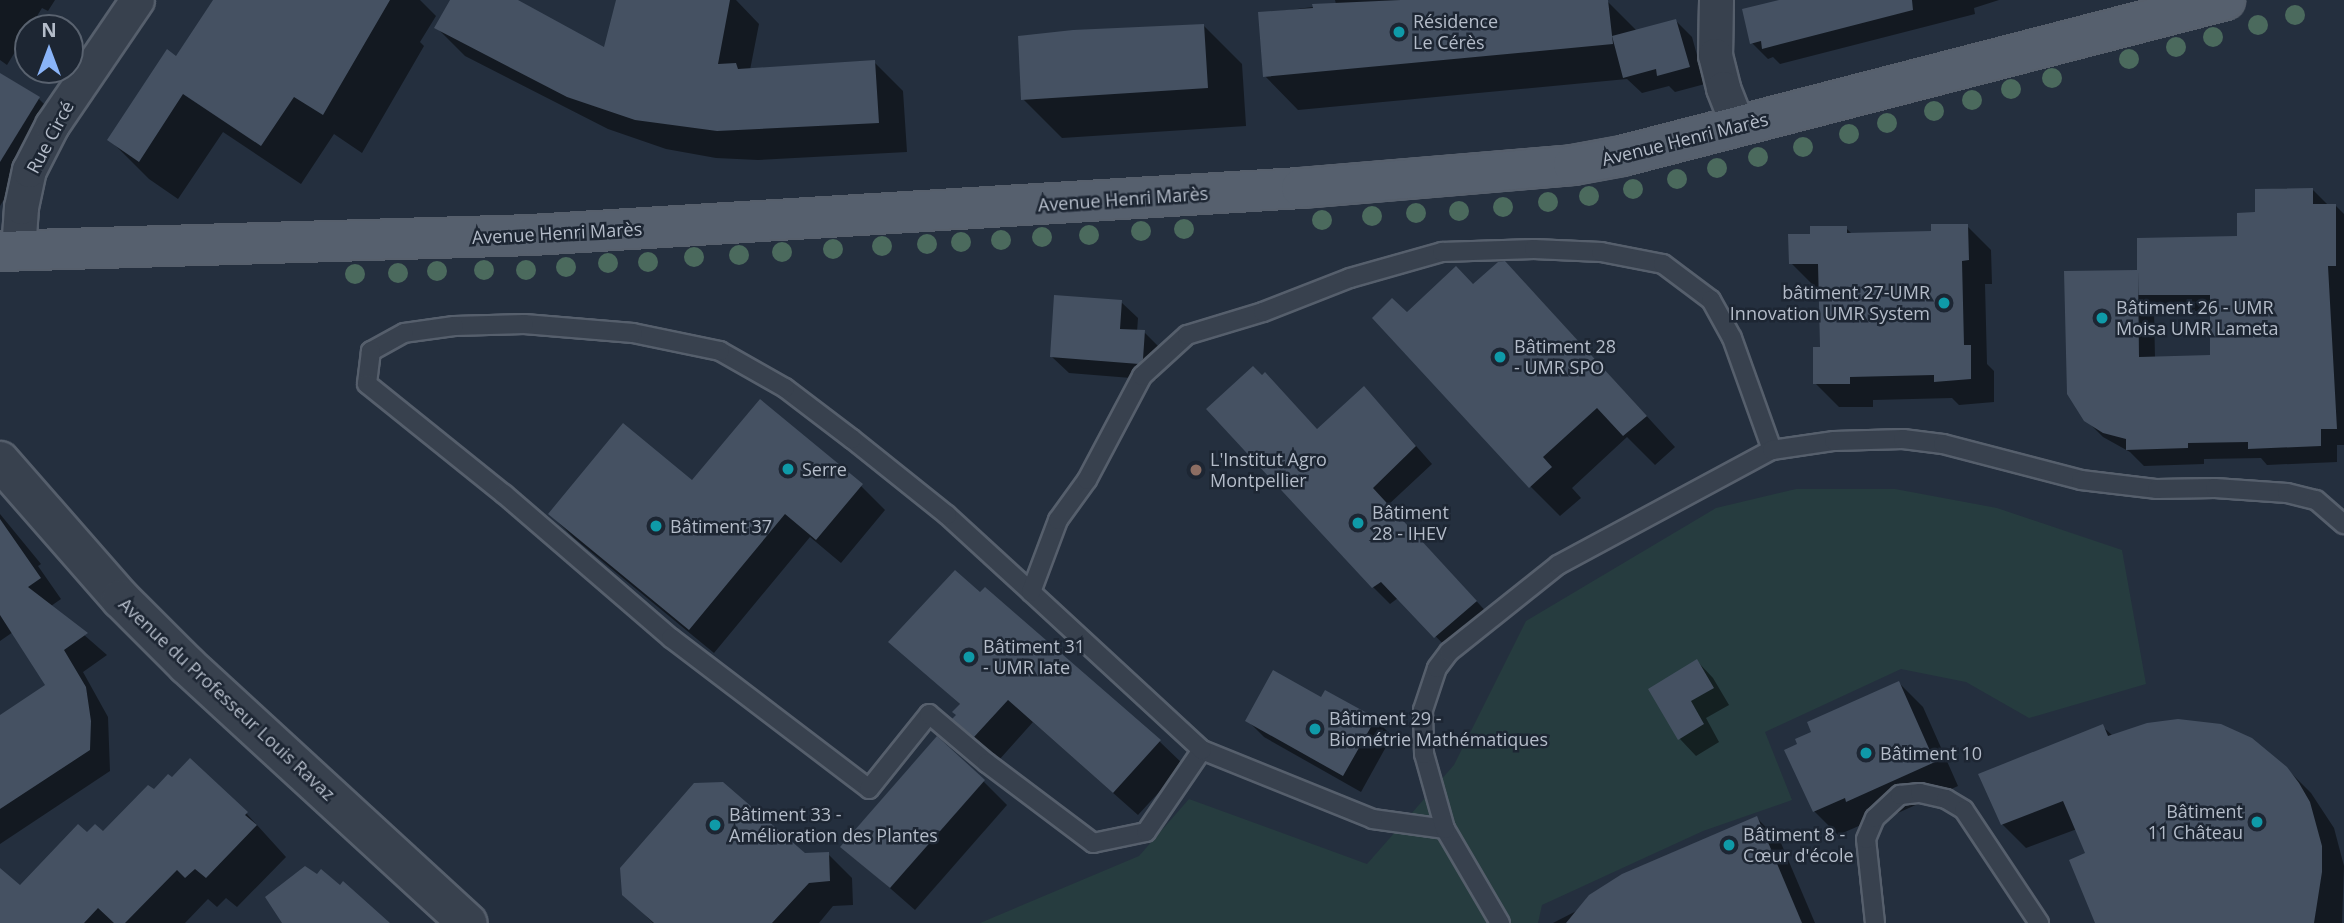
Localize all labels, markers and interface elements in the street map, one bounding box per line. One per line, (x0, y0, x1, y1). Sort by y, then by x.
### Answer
place label: Résidence Le Cérès (1413, 11, 1498, 54)
north arrow (14, 14, 84, 84)
text: N (41, 17, 57, 43)
marker: Résidence Le Cérès (1391, 24, 1407, 40)
street label: Rue Circé (22, 97, 78, 177)
street label: Avenue Henri Marès (1600, 108, 1770, 170)
street label: Avenue Henri Marès (1037, 182, 1209, 216)
street label: Avenue Henri Marès (471, 218, 643, 248)
place label: bâtiment 27-UMR Innovation UMR System (1730, 282, 1930, 324)
marker: bâtiment 27-UMR Innovation UMR System (1936, 295, 1952, 311)
place label: Bâtiment 26 - UMR Moisa UMR Lameta (2116, 297, 2279, 340)
marker: Bâtiment 26 - UMR Moisa UMR Lameta (2094, 310, 2110, 326)
place label: Bâtiment 28 - UMR SPO (1514, 336, 1616, 378)
marker: Bâtiment 28 - UMR SPO (1492, 349, 1508, 365)
place label: L'Institut Agro Montpellier (1210, 449, 1327, 491)
place label: Serre (802, 458, 847, 480)
marker: Serre (780, 461, 796, 477)
marker: L'Institut Agro Montpellier (1188, 462, 1204, 478)
place label: Bâtiment 28 - IHEV (1372, 502, 1449, 544)
place label: Bâtiment 37 (670, 515, 772, 537)
marker: Bâtiment 28 - IHEV (1350, 515, 1366, 531)
marker: Bâtiment 37 (648, 518, 664, 534)
street label: Avenue du Professeur Louis Ravaz (115, 593, 339, 805)
place label: Bâtiment 31 - UMR Iate (983, 636, 1085, 678)
marker: Bâtiment 31 - UMR Iate (961, 649, 977, 665)
place label: Bâtiment 29 - Biométrie Mathématiques (1329, 708, 1548, 750)
marker: Bâtiment 29 - Biométrie Mathématiques (1307, 721, 1323, 737)
place label: Bâtiment 10 (1880, 742, 1982, 764)
marker: Bâtiment 10 (1858, 745, 1874, 761)
place label: Bâtiment 11 Château (2148, 801, 2243, 844)
place label: Bâtiment 33 - Amélioration des Plantes (729, 804, 938, 846)
marker: Bâtiment 11 Château (2249, 814, 2265, 830)
marker: Bâtiment 33 - Amélioration des Plantes (707, 817, 723, 833)
place label: Bâtiment 8 - Cœur d'école (1743, 824, 1854, 866)
marker: Bâtiment 8 - Cœur d'école (1721, 837, 1737, 853)

